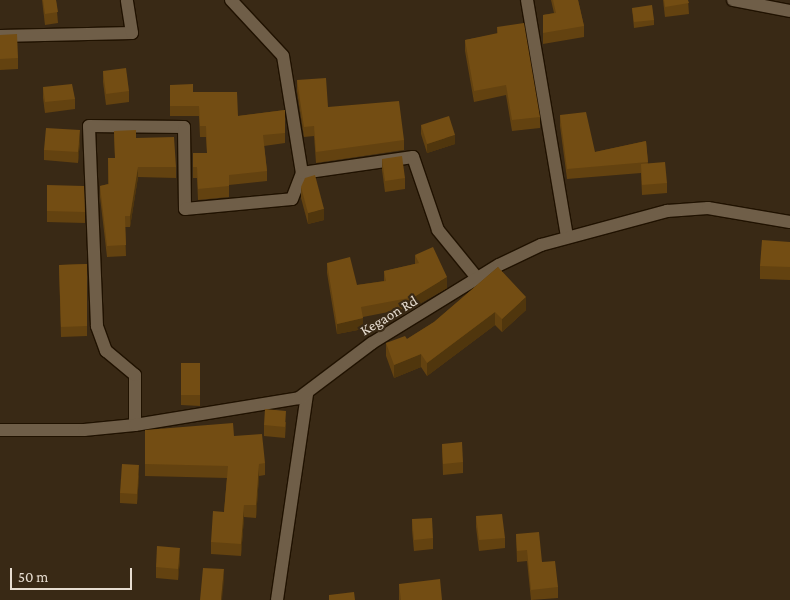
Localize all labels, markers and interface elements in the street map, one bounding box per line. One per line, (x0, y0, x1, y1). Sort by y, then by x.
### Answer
street label: Kegaon Rd (357, 292, 421, 340)
scale bar (12, 558, 135, 590)
text: 50 m (18, 569, 48, 585)

